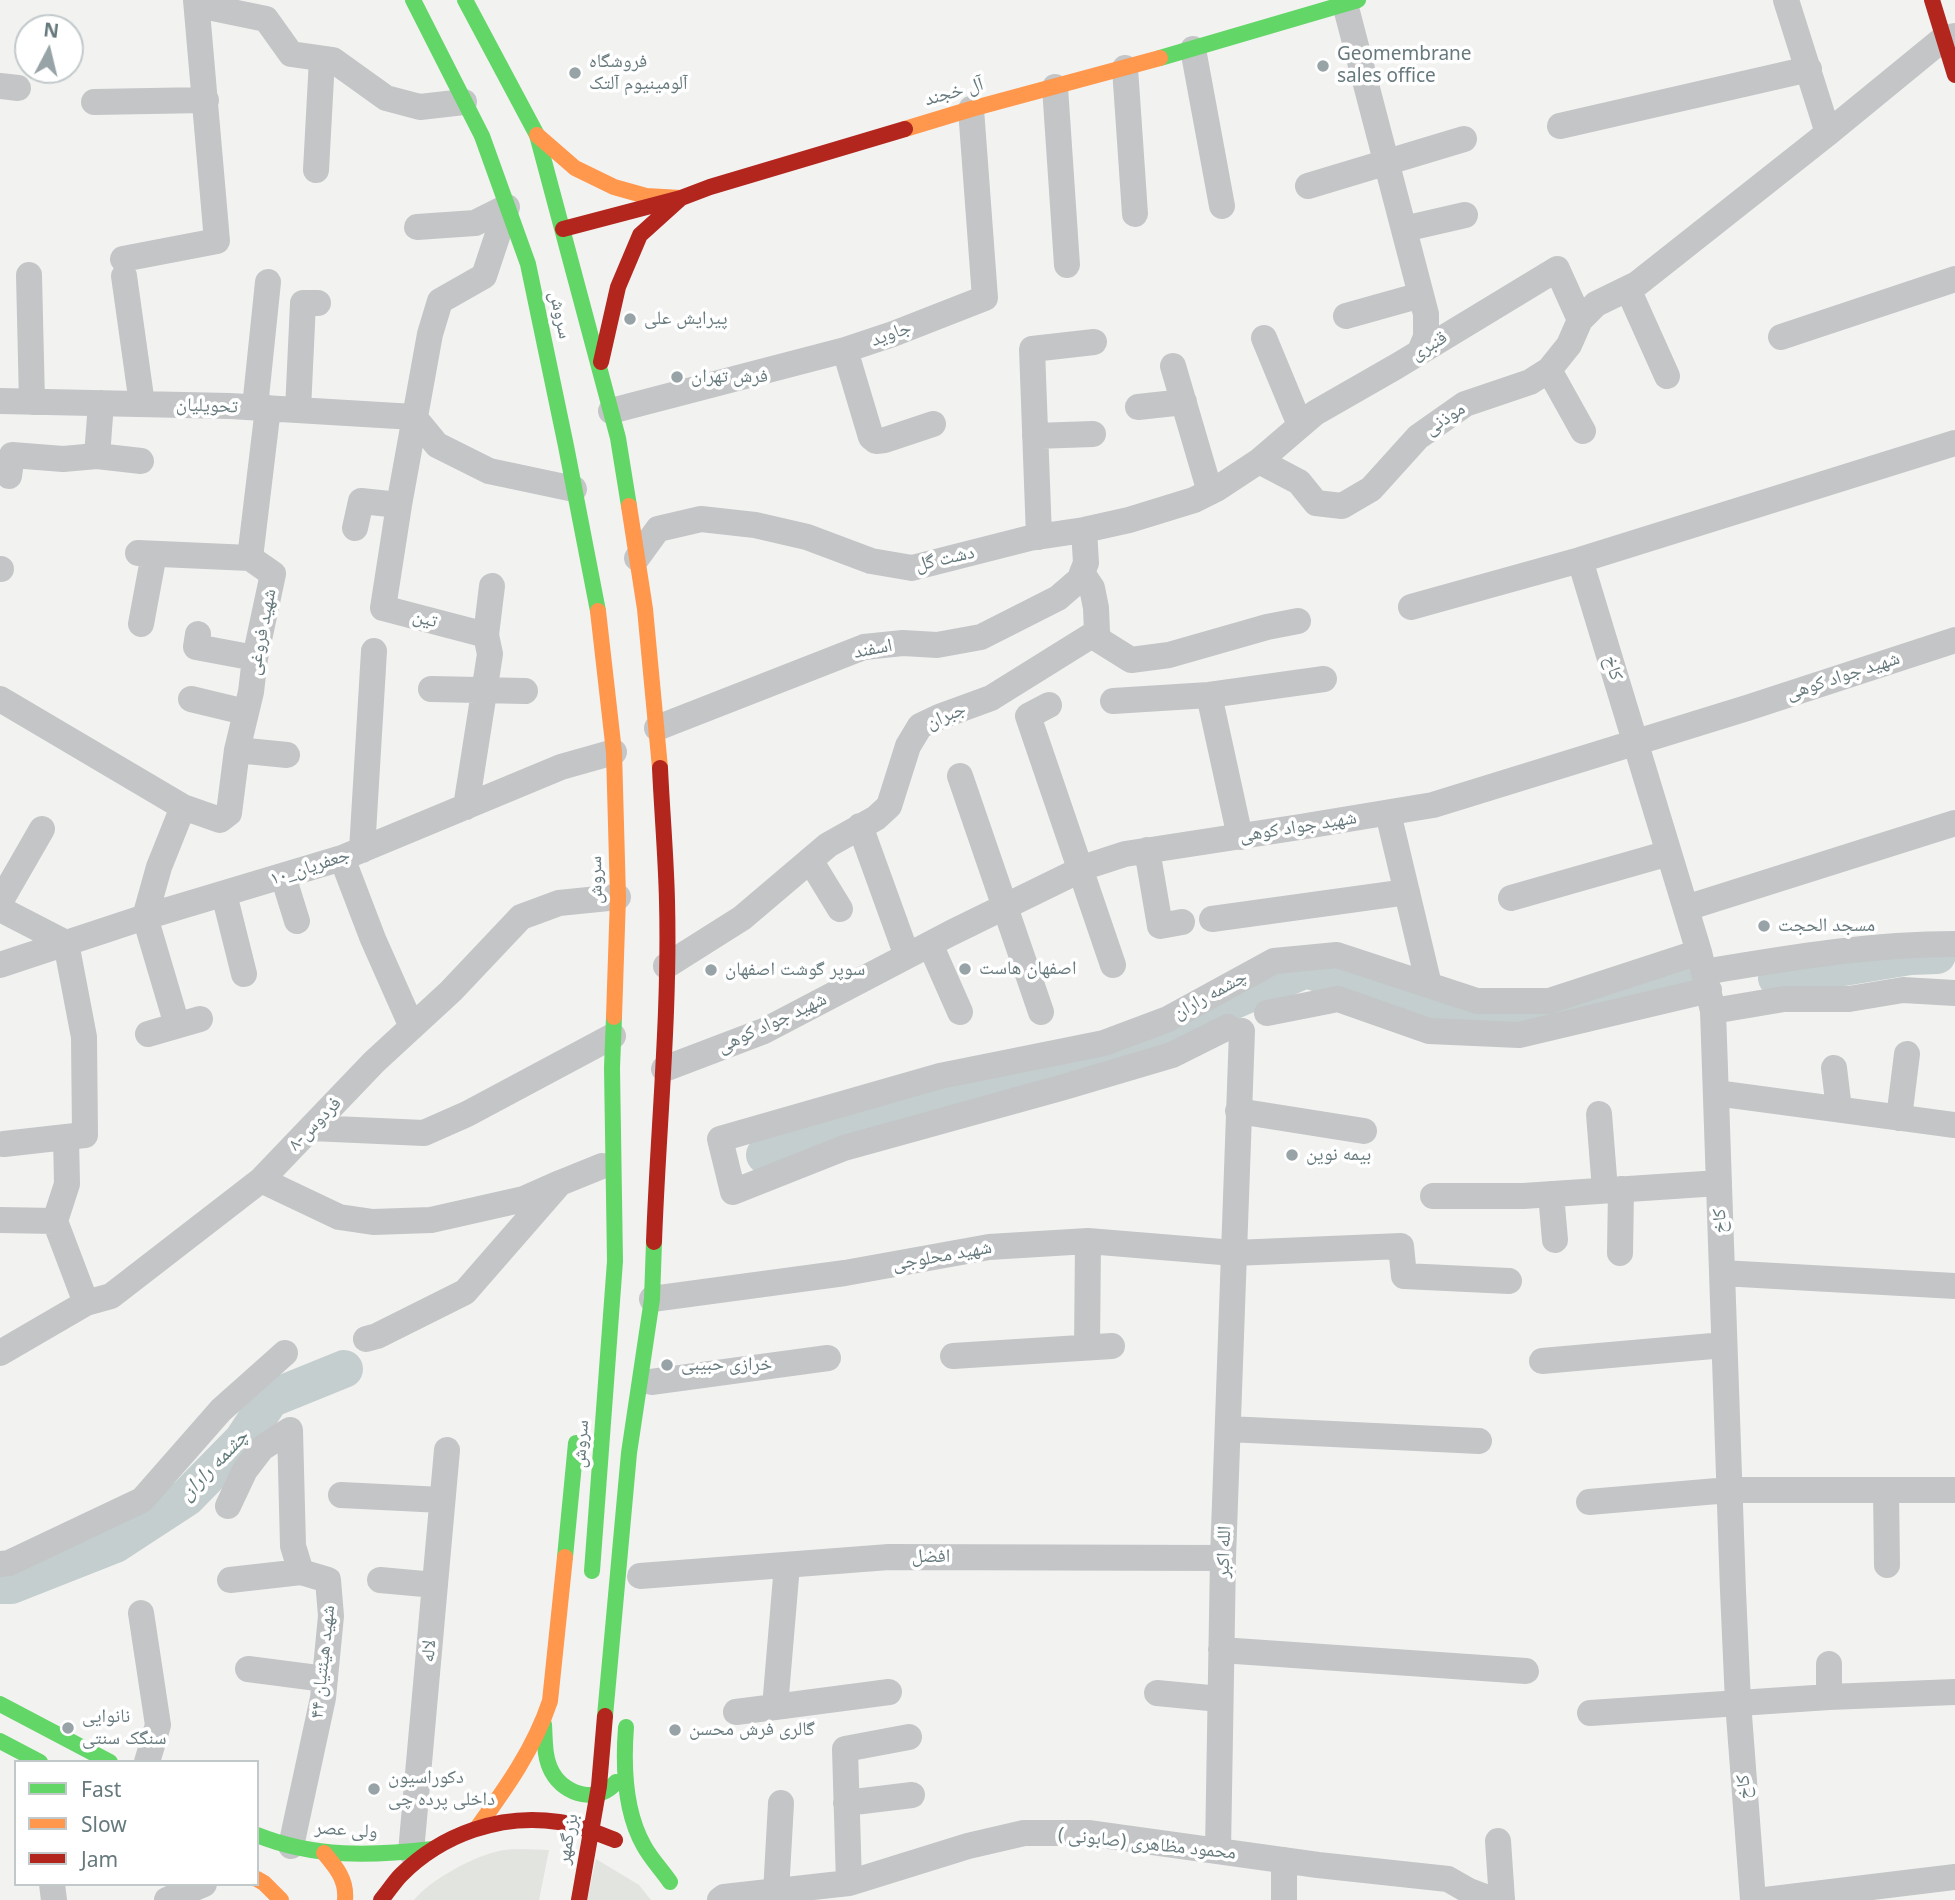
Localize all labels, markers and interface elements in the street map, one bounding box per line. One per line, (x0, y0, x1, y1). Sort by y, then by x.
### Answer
north arrow (14, 14, 84, 84)
text: N (42, 16, 61, 44)
place label: Geomembrane sales office (1337, 44, 1472, 88)
place label: فروشگاه آلومینیوم آلتک (589, 51, 688, 95)
marker: Geomembrane sales office (1315, 58, 1331, 74)
marker: فروشگاه آلومینیوم آلتک (567, 65, 583, 81)
street label: آل خجند (922, 73, 986, 111)
street label: سروش (544, 289, 576, 341)
place label: پیرایش علی (644, 308, 728, 330)
marker: پیرایش علی (622, 311, 638, 327)
street label: جاوید (868, 316, 914, 352)
street label: قنبری (1407, 326, 1451, 366)
place label: فرش تهران (691, 366, 768, 388)
marker: فرش تهران (669, 369, 685, 385)
street label: تحویلیان (176, 394, 238, 418)
street label: موذنی (1420, 398, 1470, 440)
street label: دشت گل (913, 541, 977, 577)
street label: شهید فروغی (242, 587, 282, 677)
street label: تین (410, 605, 440, 633)
street label: اسفند (852, 634, 894, 664)
street label: شهید جواد کوهی (1783, 647, 1903, 705)
street label: کاخ (1598, 653, 1628, 683)
street label: جبران (923, 698, 969, 734)
street label: شهید جواد کوهی (1238, 806, 1358, 848)
street label: ۱۰_جعفریان (267, 843, 353, 891)
street label: سروش (584, 856, 608, 904)
place label: مسجد الحجت (1778, 915, 1875, 937)
marker: مسجد الحجت (1756, 918, 1772, 934)
place label: اصفهان هاست (979, 958, 1076, 980)
place label: سوپر گوشت اصفهان (725, 959, 865, 981)
marker: اصفهان هاست (957, 961, 973, 977)
marker: سوپر گوشت اصفهان (703, 962, 719, 978)
street label: چشمه راران (1169, 965, 1251, 1025)
street label: شهید جواد کوهی (714, 988, 830, 1058)
street label: ۸-فردوس (284, 1092, 346, 1156)
place label: بیمه نوین (1306, 1144, 1371, 1166)
marker: بیمه نوین (1284, 1147, 1300, 1163)
street label: کاخ (1708, 1208, 1732, 1234)
street label: شهید محلوجی (891, 1236, 993, 1276)
place label: خرازی حبیبی (681, 1354, 772, 1376)
marker: خرازی حبیبی (659, 1357, 675, 1373)
street label: سروش (568, 1419, 594, 1469)
water label: چشمه راران (174, 1424, 254, 1506)
street label: الله اکبر (1212, 1525, 1236, 1579)
street label: افضل (912, 1546, 950, 1568)
street label: شهید هیئتیان ۴۴ (306, 1604, 340, 1720)
street label: لاله (417, 1639, 441, 1663)
place label: نانوایی سنگک سنتی (82, 1706, 166, 1750)
place label: گالری فرش محسن (689, 1719, 815, 1741)
marker: نانوایی سنگک سنتی (60, 1720, 76, 1736)
marker: گالری فرش محسن (667, 1722, 683, 1738)
legend (14, 1760, 259, 1886)
place label: دکوراسیون داخلی پرده چی (388, 1767, 495, 1811)
street label: کاخ (1732, 1774, 1756, 1800)
text: Fast (81, 1775, 121, 1803)
marker: دکوراسیون داخلی پرده چی (366, 1781, 382, 1797)
text: Slow (81, 1810, 127, 1838)
street label: بزرگمهر (552, 1812, 584, 1866)
street label: ولی عصر (314, 1816, 378, 1844)
street label: محمود مظاهری (صابونی ) (1057, 1823, 1237, 1865)
text: Jam (81, 1845, 118, 1873)

